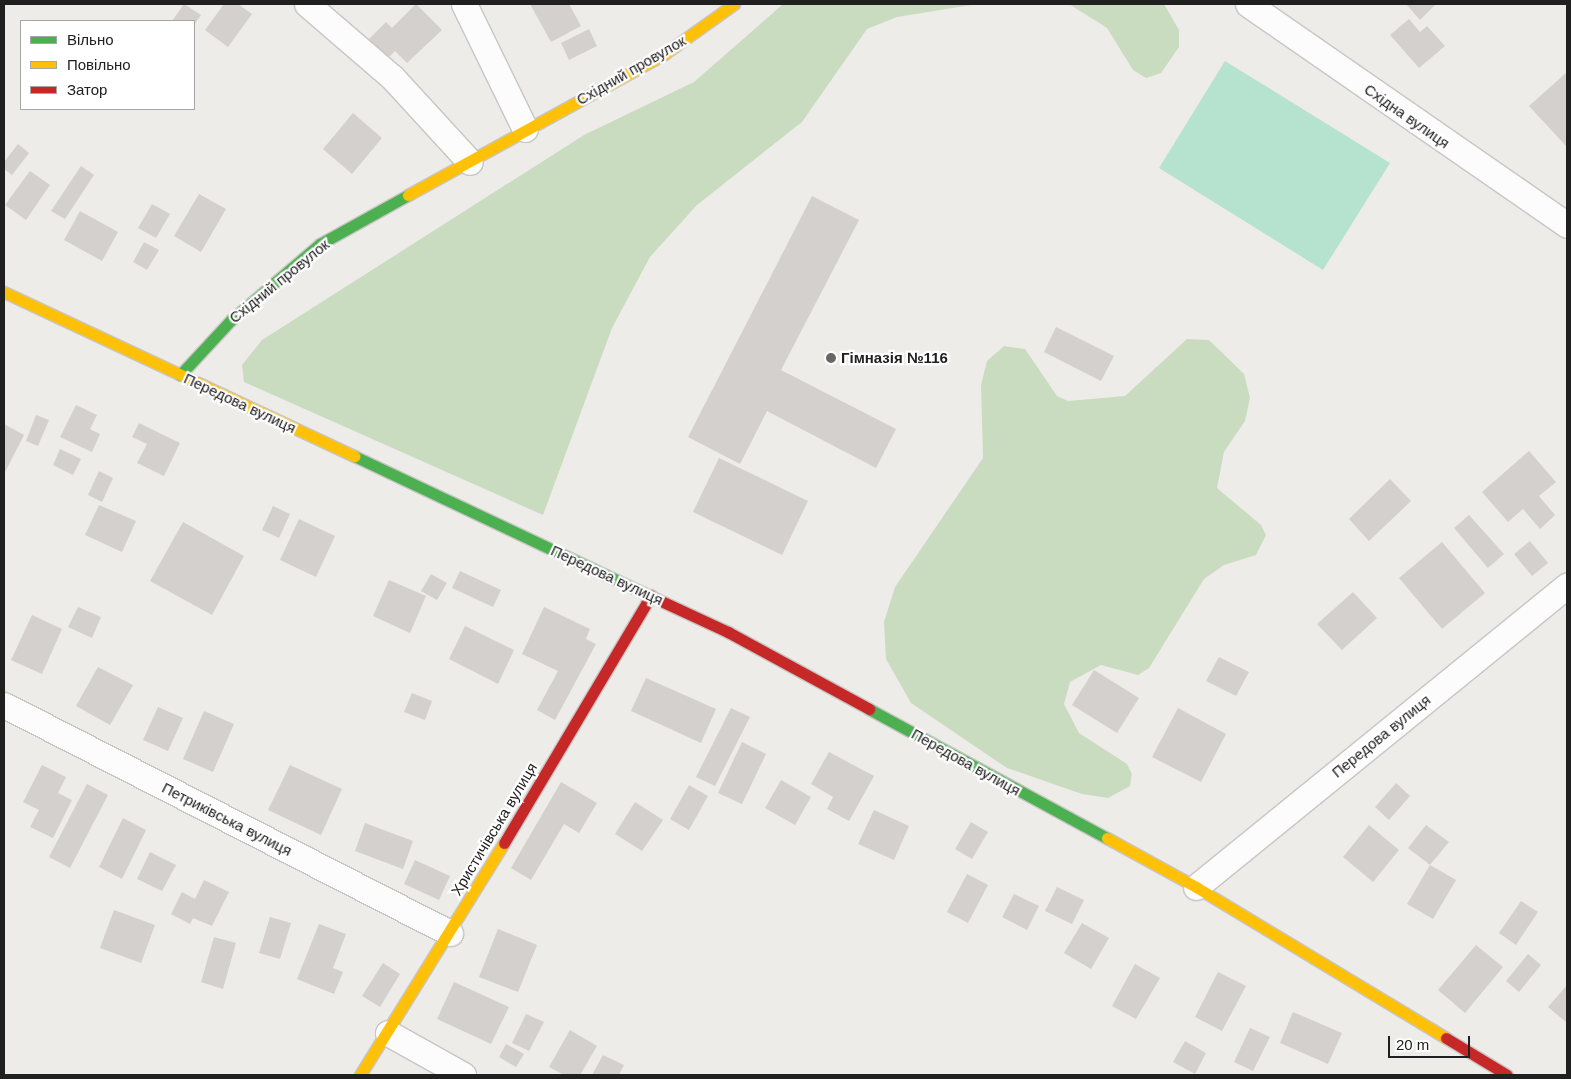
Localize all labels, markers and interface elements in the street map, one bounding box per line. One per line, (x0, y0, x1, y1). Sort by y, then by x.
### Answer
legend (20, 20, 195, 110)
text: Вільно (67, 31, 114, 48)
street label: Східний провулок (573, 31, 689, 109)
text: Повільно (67, 56, 131, 73)
street label: Східна вулиця (1361, 80, 1453, 152)
text: Затор (67, 81, 107, 98)
street label: Східний провулок (226, 235, 332, 327)
place label: Гімназія №116 (841, 349, 948, 367)
marker: Гімназія №116 (825, 352, 837, 364)
street label: Передова вулиця (181, 369, 299, 437)
street label: Передова вулиця (548, 541, 666, 609)
street label: Передова вулиця (1328, 691, 1434, 781)
street label: Передова вулиця (908, 725, 1024, 799)
street label: Христичівська вулиця (447, 759, 541, 899)
street label: Петриківська вулиця (159, 778, 295, 860)
scale bar (1391, 1026, 1474, 1058)
text: 20 m (1396, 1036, 1429, 1053)

